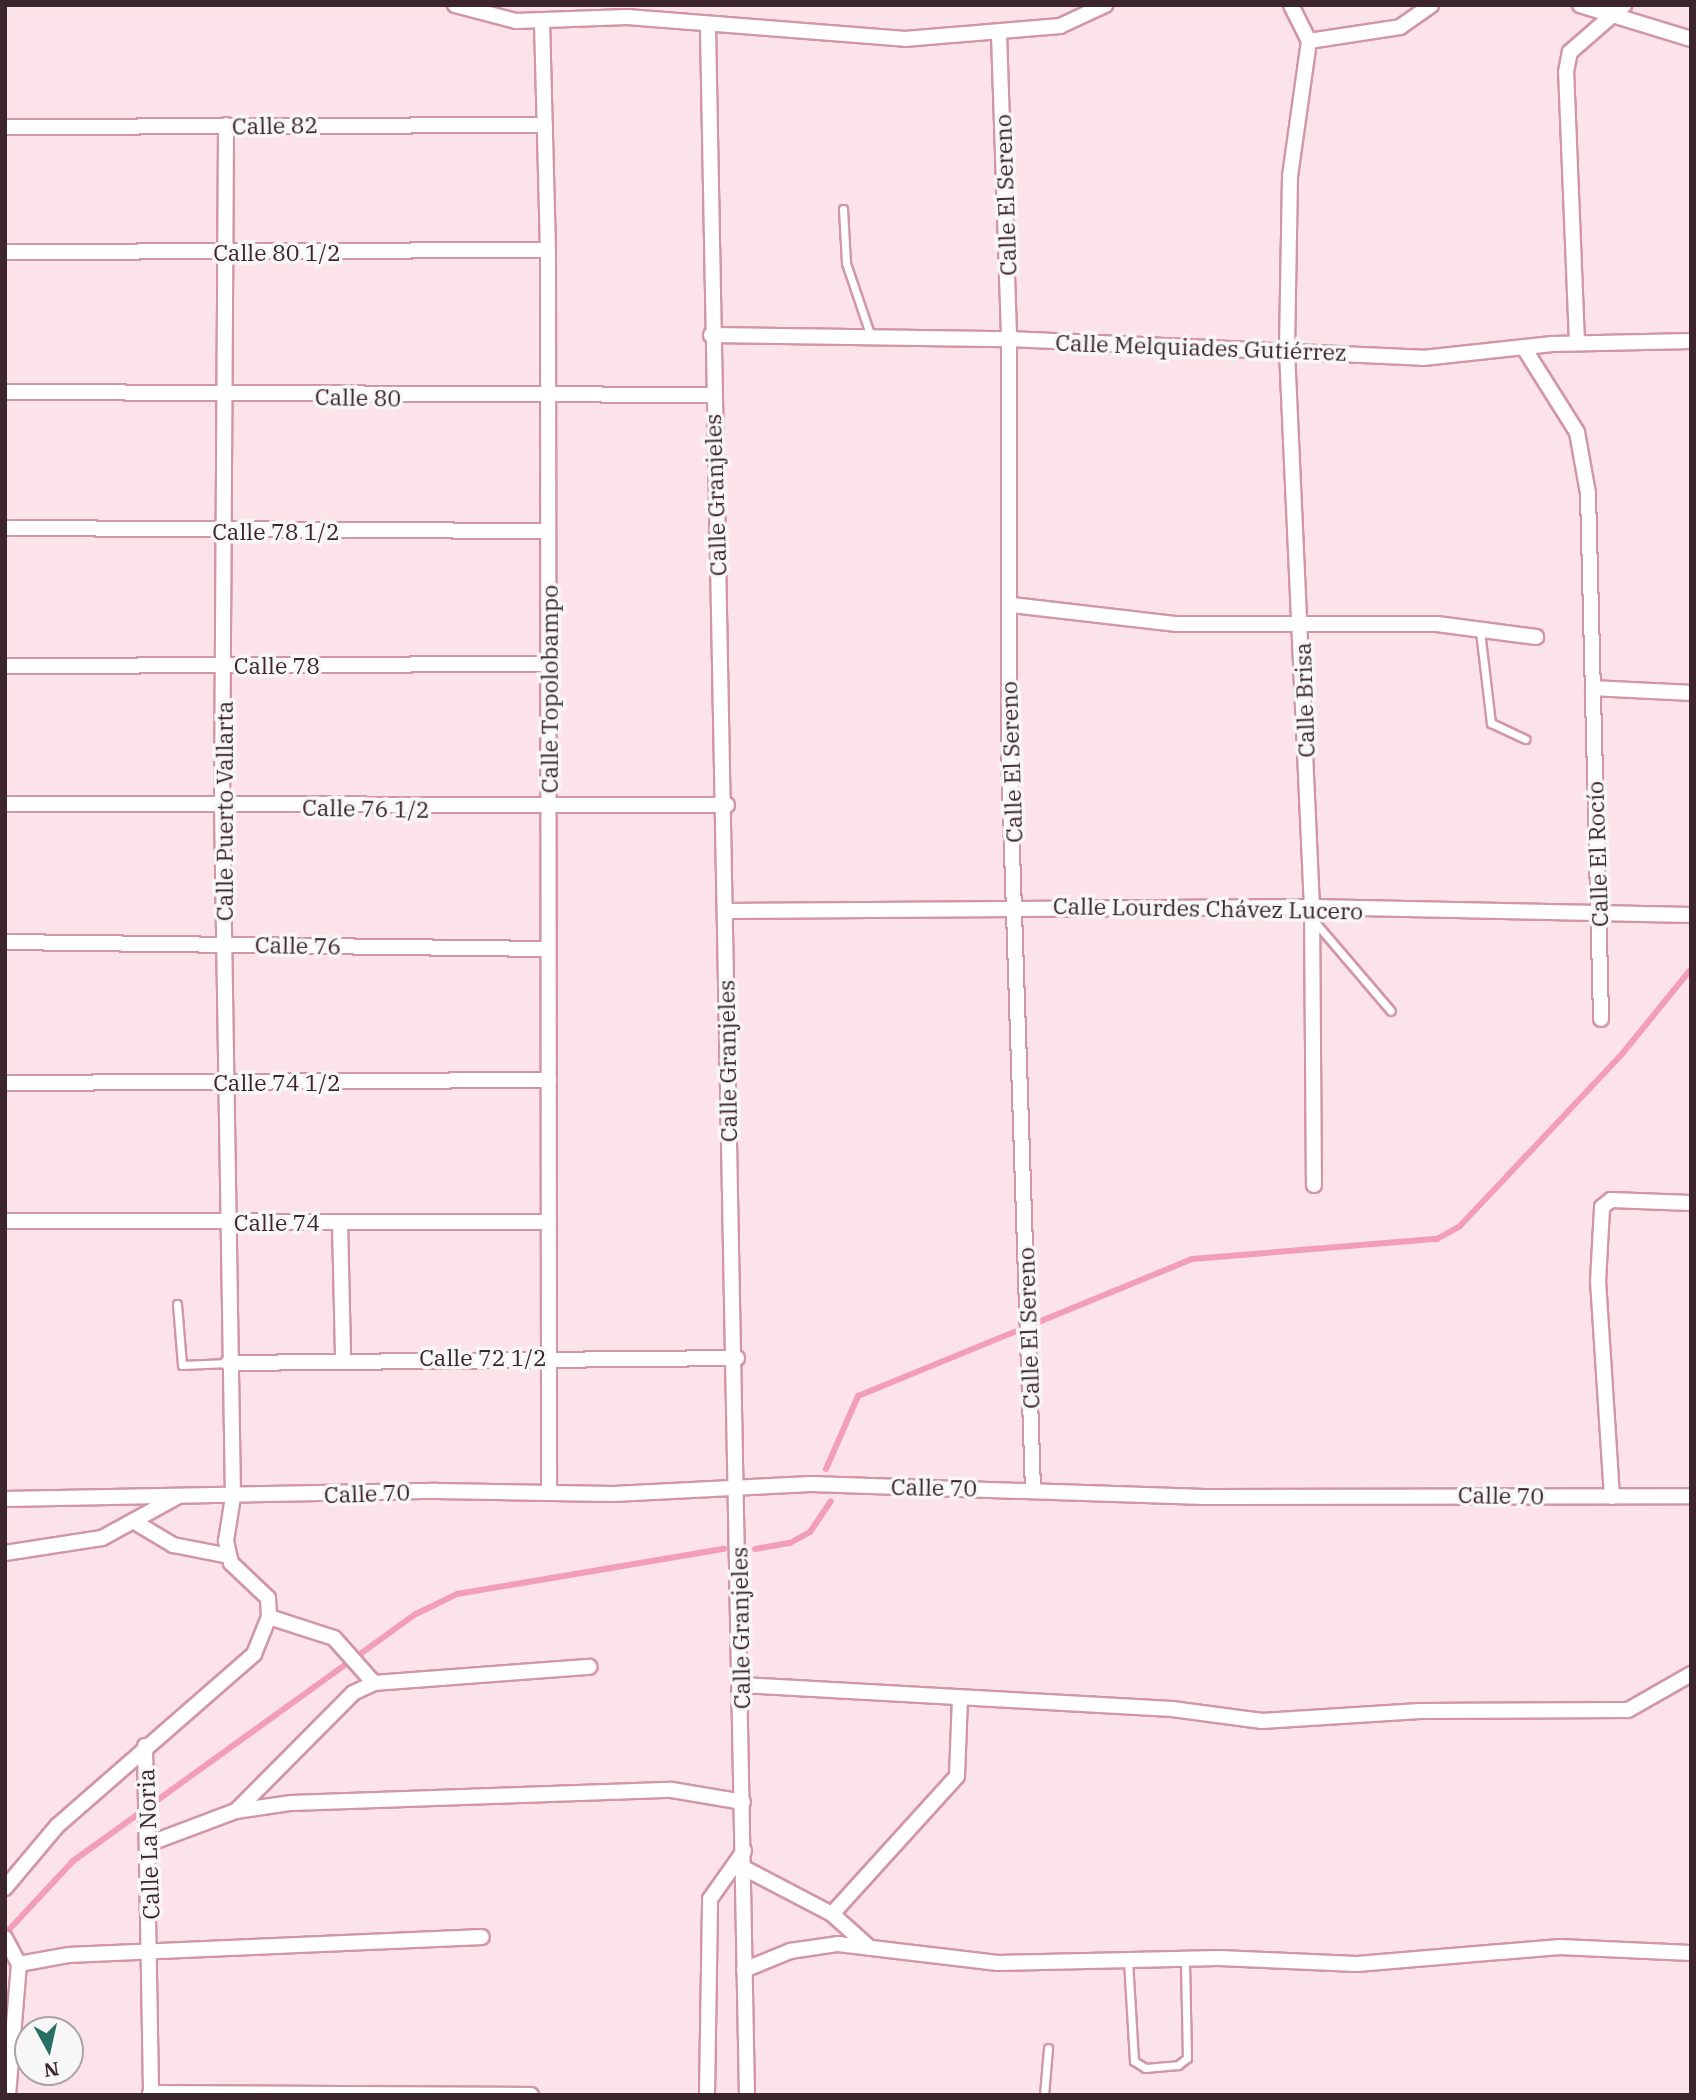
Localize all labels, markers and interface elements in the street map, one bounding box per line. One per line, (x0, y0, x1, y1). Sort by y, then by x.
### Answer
street label: Calle 82 (232, 110, 318, 140)
street label: Calle El Sereno (988, 114, 1022, 276)
street label: Calle 80 1/2 (213, 238, 341, 266)
street label: Calle Melquiades Gutiérrez (1055, 328, 1347, 366)
street label: Calle 80 (315, 382, 401, 412)
street label: Calle Granjeles (698, 413, 732, 577)
street label: Calle 78 1/2 (212, 517, 340, 545)
street label: Calle Topolobampo (535, 585, 563, 793)
street label: Calle Brisa (1288, 642, 1320, 758)
street label: Calle 78 (234, 651, 320, 679)
street label: Calle El Sereno (994, 681, 1028, 843)
street label: Calle Puerto Vallarta (210, 701, 238, 921)
street label: Calle El Rocío (1581, 781, 1613, 927)
street label: Calle 76 1/2 (302, 793, 430, 823)
street label: Calle Lourdes Chávez Lucero (1053, 891, 1363, 925)
street label: Calle 76 (255, 930, 341, 960)
street label: Calle Granjeles (712, 980, 742, 1142)
street label: Calle 74 1/2 (213, 1068, 341, 1096)
street label: Calle 74 (234, 1208, 320, 1236)
street label: Calle El Sereno (1011, 1247, 1045, 1409)
street label: Calle 72 1/2 (419, 1343, 547, 1371)
street label: Calle 70 (891, 1472, 977, 1502)
street label: Calle 70 (323, 1478, 411, 1508)
street label: Calle 70 (1458, 1480, 1544, 1510)
street label: Calle Granjeles (725, 1547, 755, 1709)
street label: Calle La Noria (132, 1768, 164, 1920)
north arrow (14, 2016, 84, 2086)
text: N (43, 2057, 61, 2083)

